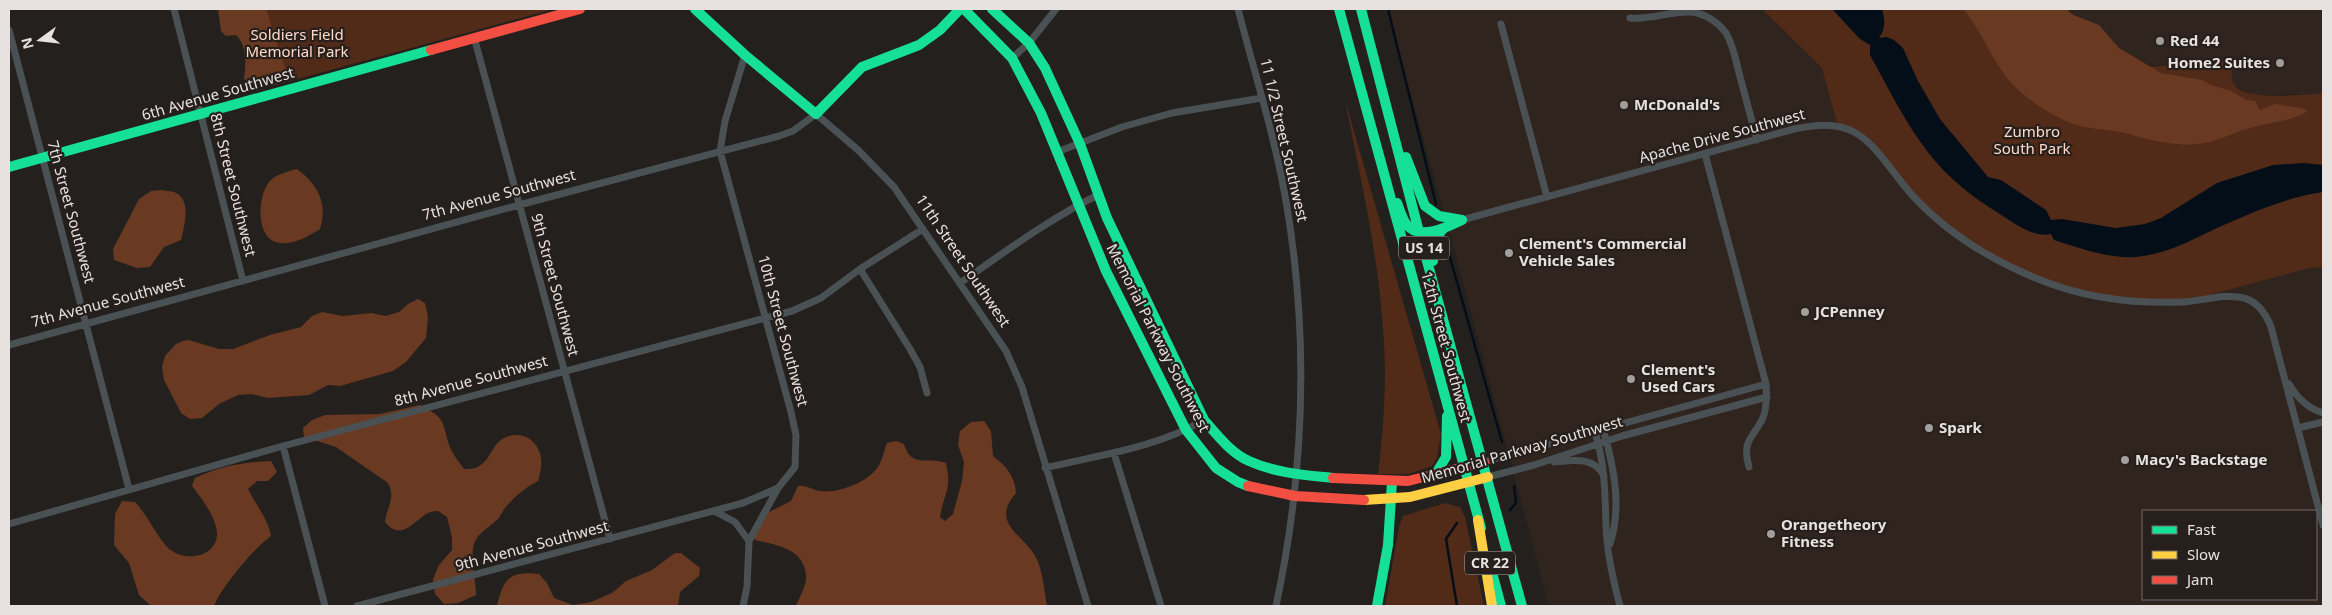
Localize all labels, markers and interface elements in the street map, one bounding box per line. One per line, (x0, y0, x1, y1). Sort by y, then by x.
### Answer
north arrow (15, 15, 65, 65)
park label: Soldiers Field Memorial Park (245, 24, 349, 61)
place label: Red 44 (2170, 30, 2220, 50)
marker: Red 44 (2154, 35, 2166, 47)
text: N (16, 36, 38, 51)
place label: Home2 Suites (2168, 52, 2270, 72)
street label: 11 1/2 Street Southwest (1256, 56, 1314, 224)
marker: Home2 Suites (2274, 57, 2286, 69)
street label: 6th Avenue Southwest (139, 62, 297, 124)
place label: McDonald's (1634, 94, 1720, 114)
marker: McDonald's (1618, 99, 1630, 111)
street label: Apache Drive Southwest (1636, 103, 1808, 167)
street label: 8th Street Southwest (206, 111, 262, 259)
park label: Zumbro South Park (1994, 121, 2070, 158)
street label: 7th Street Southwest (43, 138, 101, 286)
street label: 7th Avenue Southwest (420, 164, 578, 224)
street label: 11th Street Southwest (912, 190, 1016, 331)
street label: 9th Street Southwest (527, 211, 585, 359)
place label: Clement's Commercial Vehicle Sales (1519, 233, 1686, 270)
road number: US 14 (1399, 237, 1449, 260)
street label: Memorial Parkway Southwest (1103, 240, 1216, 436)
marker: Clement's Commercial Vehicle Sales (1503, 247, 1515, 259)
street label: 10th Street Southwest (754, 253, 814, 409)
street label: 12th Street Southwest (1417, 269, 1477, 425)
street label: 7th Avenue Southwest (29, 271, 187, 331)
place label: JCPenney (1813, 301, 1885, 321)
marker: JCPenney (1799, 306, 1811, 318)
street label: 8th Avenue Southwest (392, 350, 550, 410)
place label: Clement's Used Cars (1641, 359, 1715, 396)
marker: Clement's Used Cars (1625, 373, 1637, 385)
street label: Memorial Parkway Southwest (1419, 410, 1625, 487)
place label: Spark (1939, 417, 1982, 437)
marker: Spark (1923, 422, 1935, 434)
place label: Macy's Backstage (2135, 449, 2268, 469)
marker: Macy's Backstage (2119, 454, 2131, 466)
legend (2142, 510, 2317, 600)
place label: Orangetheory Fitness (1781, 514, 1887, 551)
street label: 9th Avenue Southwest (453, 515, 611, 575)
text: Fast (2187, 519, 2216, 539)
marker: Orangetheory Fitness (1765, 528, 1777, 540)
text: Slow (2187, 544, 2220, 564)
road number: CR 22 (1465, 552, 1515, 574)
text: Jam (2185, 569, 2214, 589)

